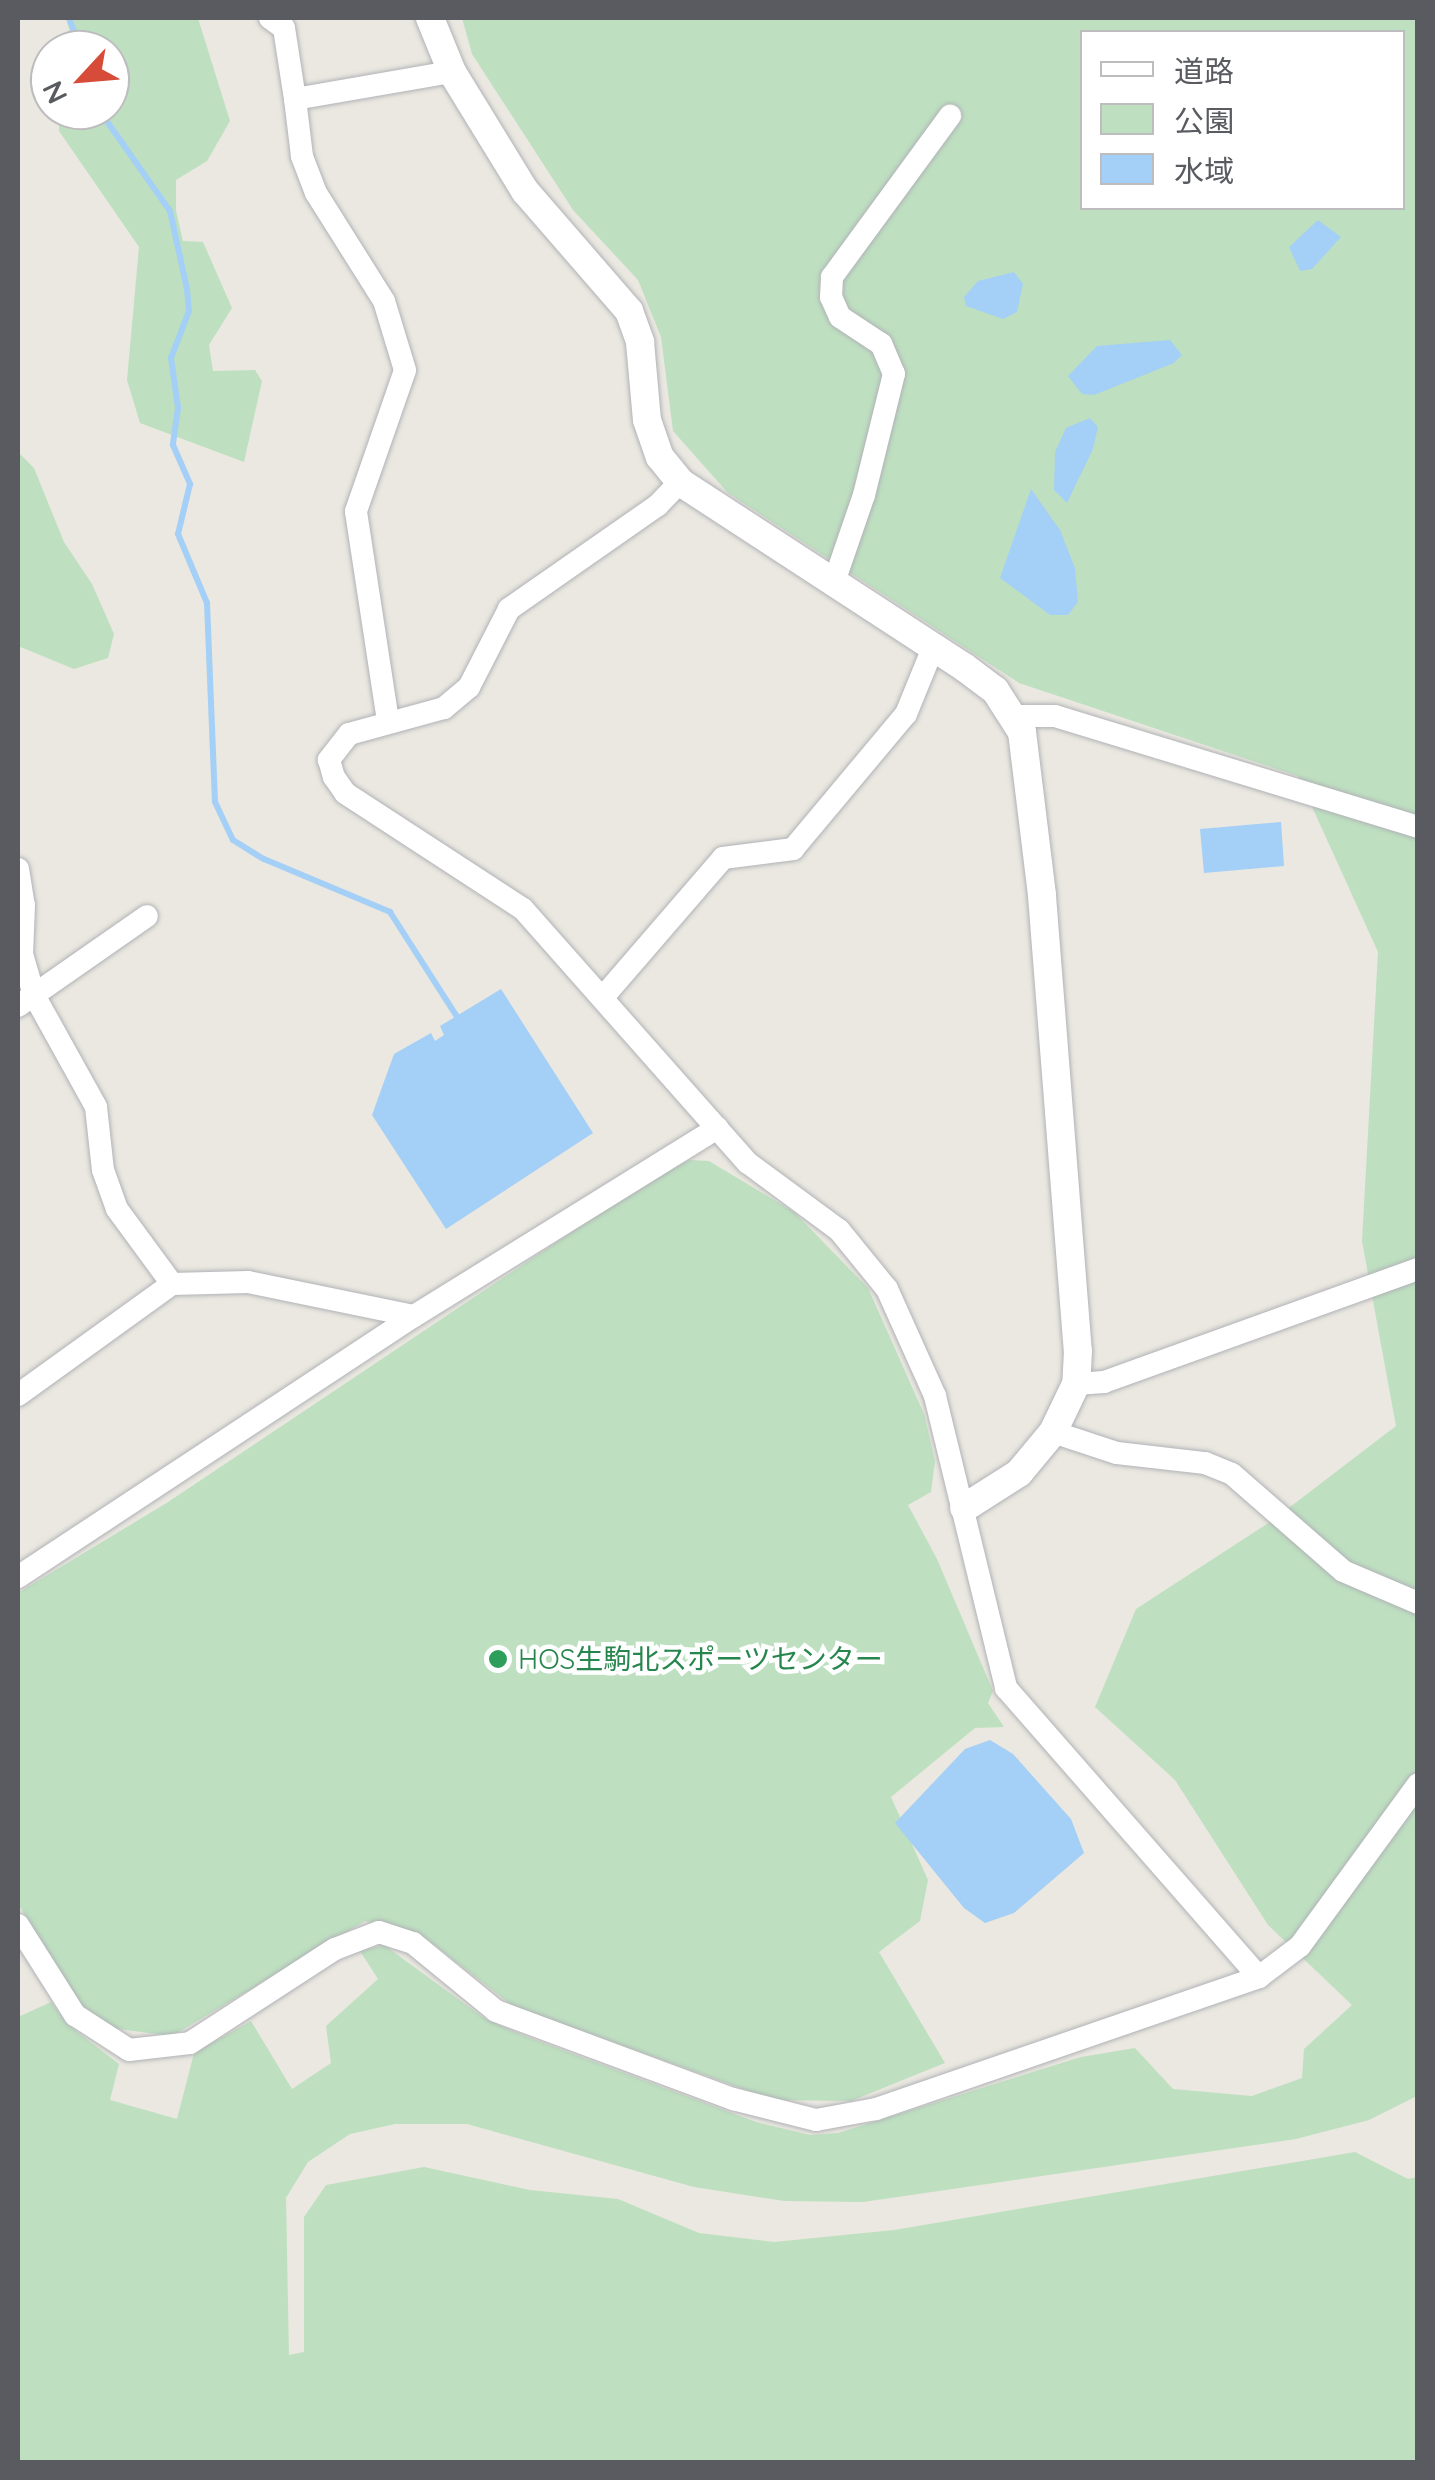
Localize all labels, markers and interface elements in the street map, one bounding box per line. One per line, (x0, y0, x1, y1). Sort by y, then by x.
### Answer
north arrow (30, 30, 130, 130)
legend (1080, 30, 1405, 210)
text: 道路 (1174, 52, 1234, 90)
text: N (34, 76, 75, 109)
text: 公園 (1174, 102, 1234, 140)
text: 水域 (1174, 152, 1234, 190)
place label: HOS生駒北スポーツセンター (518, 1642, 883, 1676)
marker: HOS生駒北スポーツセンター (487, 1648, 509, 1670)

